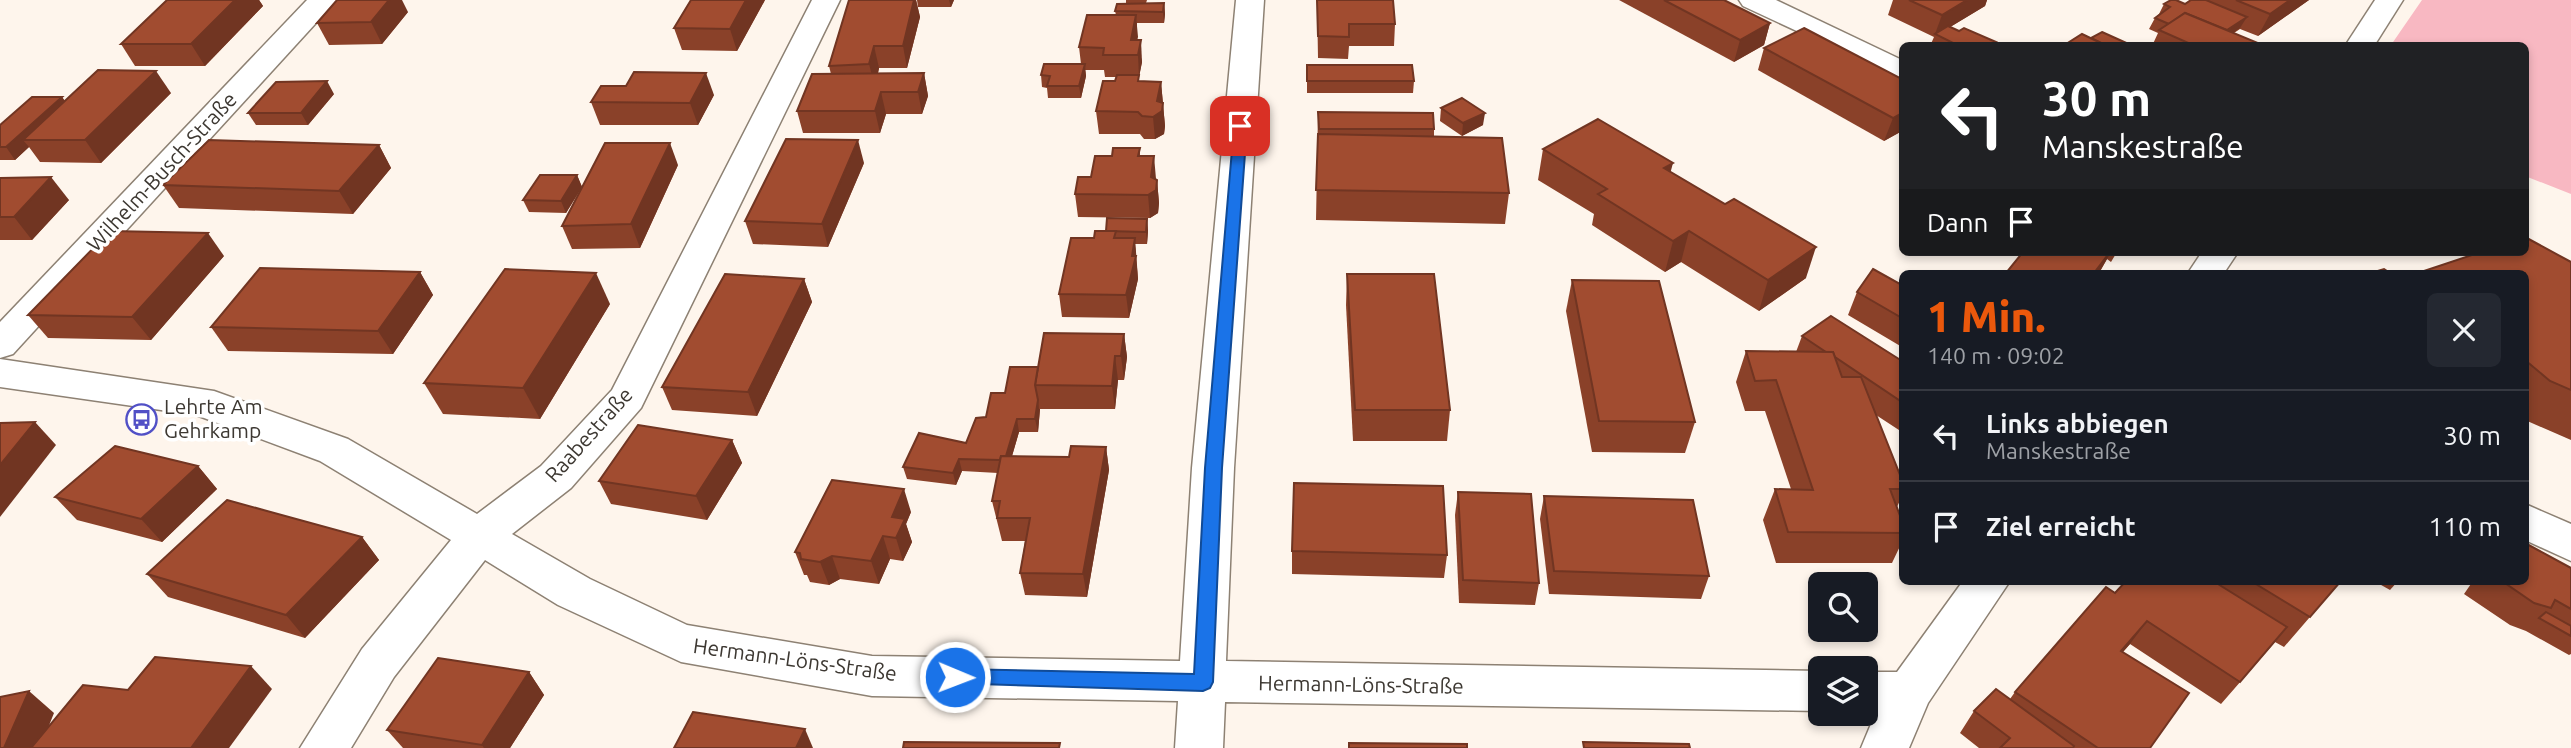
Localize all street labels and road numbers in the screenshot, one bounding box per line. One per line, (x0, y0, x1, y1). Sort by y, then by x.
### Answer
street label: Wilhelm-Busch-Straße (81, 87, 241, 256)
street label: Raabestraße (540, 382, 637, 487)
street label: Hermann-Löns-Straße (692, 633, 899, 685)
street label: Hermann-Löns-Straße (1258, 670, 1464, 698)

